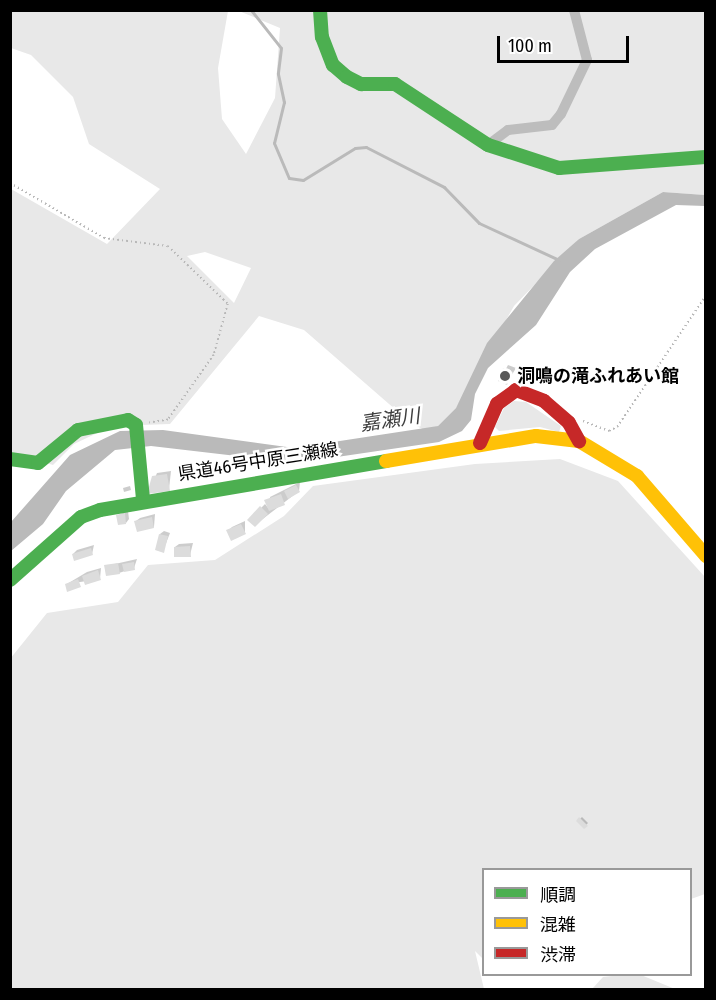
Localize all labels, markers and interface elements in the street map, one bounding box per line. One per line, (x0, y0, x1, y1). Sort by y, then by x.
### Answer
scale bar (500, 24, 632, 62)
text: 100 m (508, 35, 552, 57)
place label: 洞鳴の滝ふれあい館 (517, 365, 679, 387)
marker: 洞鳴の滝ふれあい館 (498, 369, 512, 383)
water label: 嘉瀬川 (359, 404, 421, 436)
street label: 県道46号中原三瀬線 (176, 439, 340, 485)
legend (482, 868, 692, 976)
text: 順調 (540, 884, 576, 906)
text: 混雑 (540, 914, 576, 936)
text: 渋滞 (540, 944, 576, 966)

